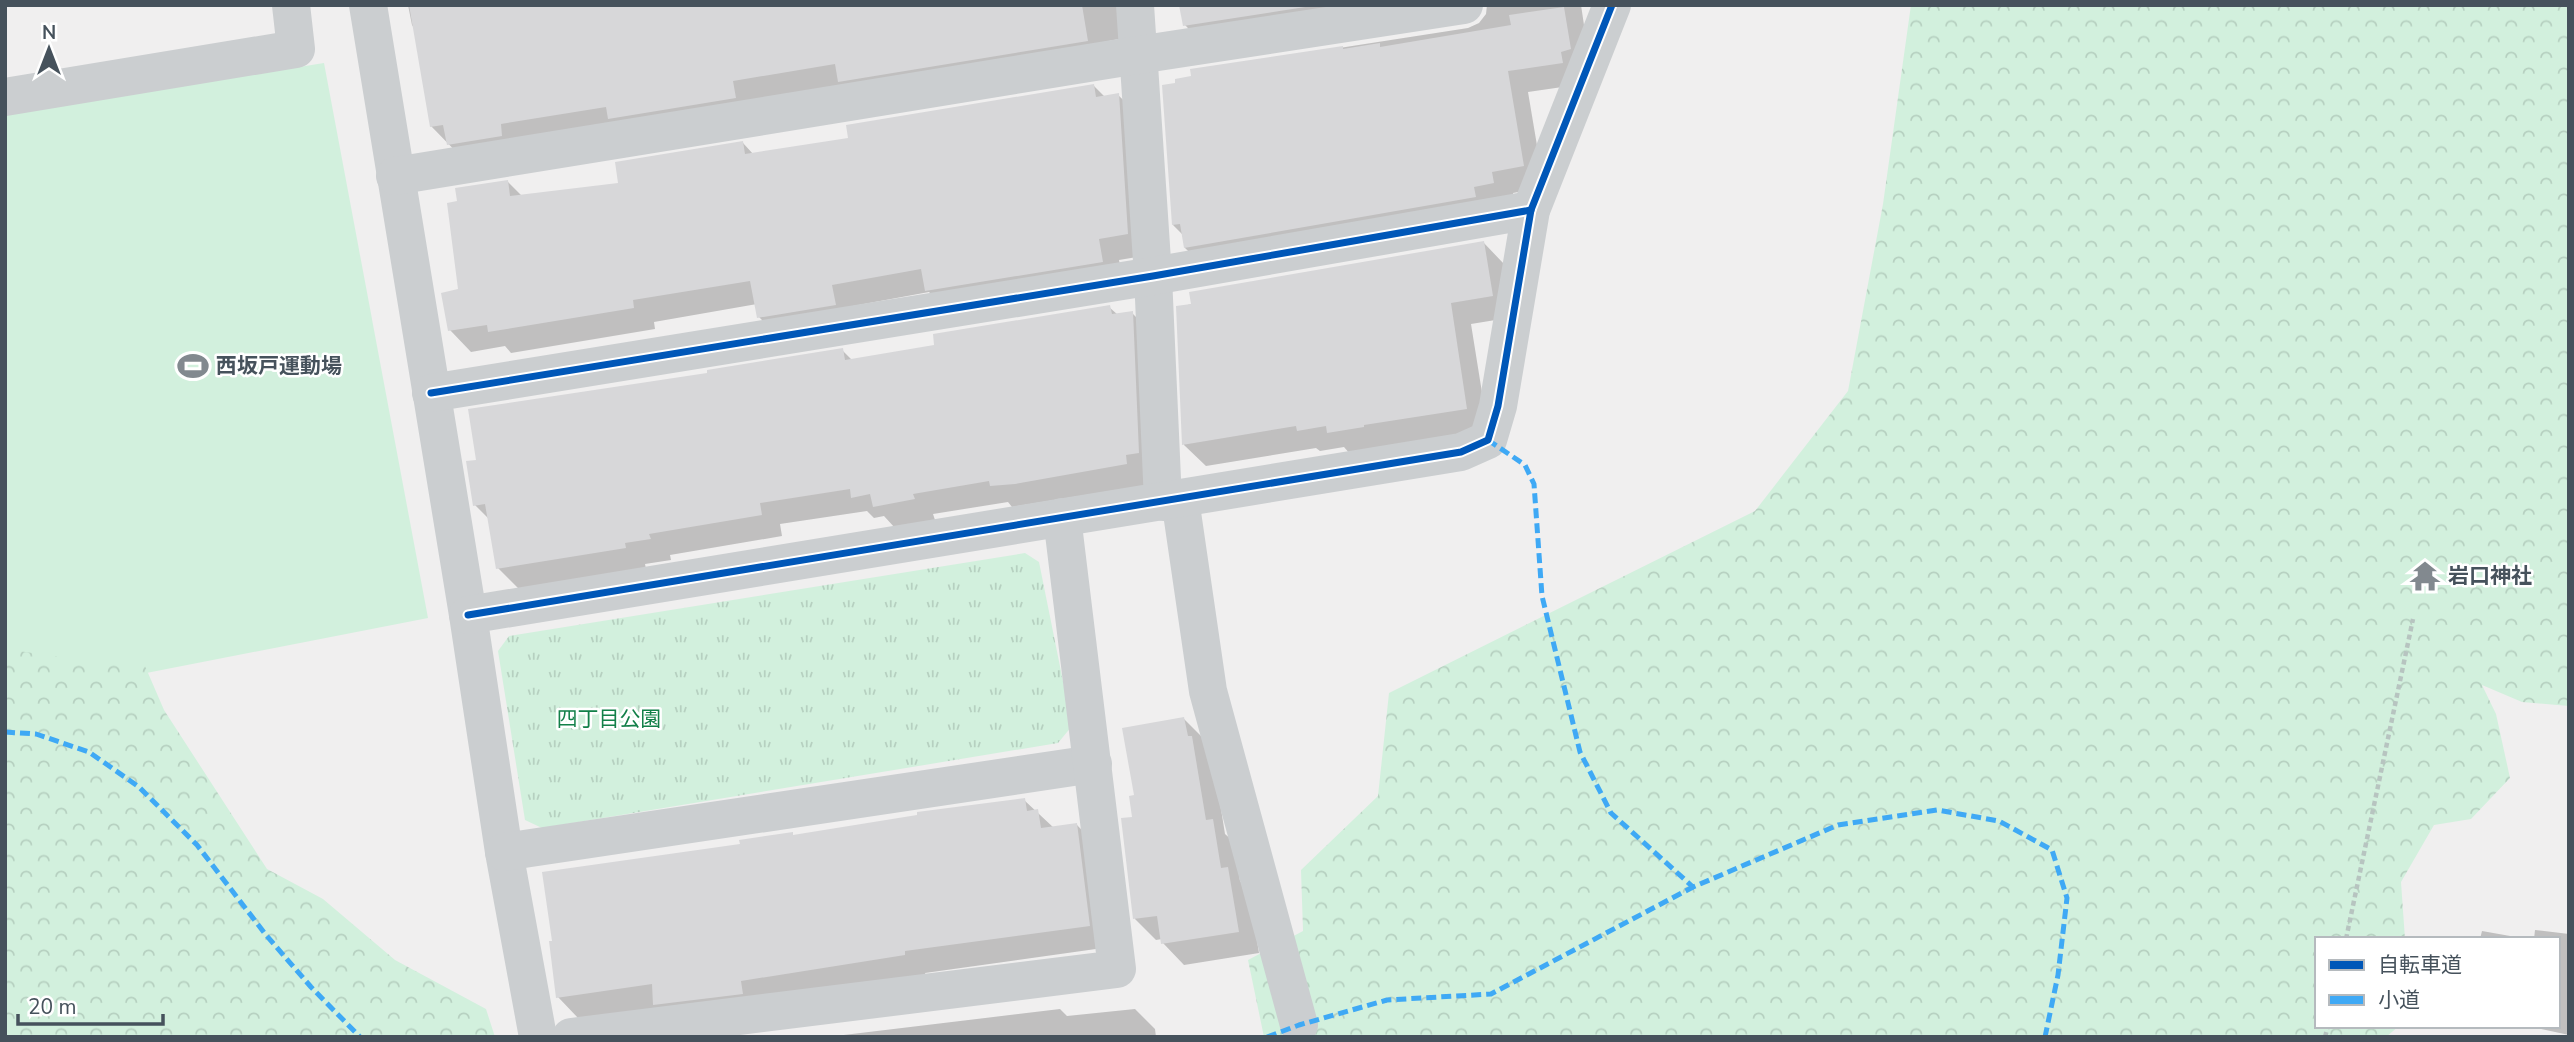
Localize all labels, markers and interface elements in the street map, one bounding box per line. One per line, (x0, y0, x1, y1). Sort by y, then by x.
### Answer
north arrow (14, 14, 84, 84)
text: N (42, 20, 56, 46)
sports icon: 西坂戸運動場 (176, 349, 210, 383)
place label: 西坂戸運動場 (216, 352, 342, 380)
temple icon: 岩口神社 (2408, 559, 2442, 593)
place label: 岩口神社 (2448, 562, 2532, 590)
park label: 四丁目公園 (557, 705, 662, 733)
legend (2315, 937, 2560, 1028)
text: 自転車道 (2378, 951, 2462, 979)
scale bar (18, 982, 163, 1026)
text: 小道 (2378, 986, 2420, 1014)
text: 20 m (28, 993, 77, 1021)

